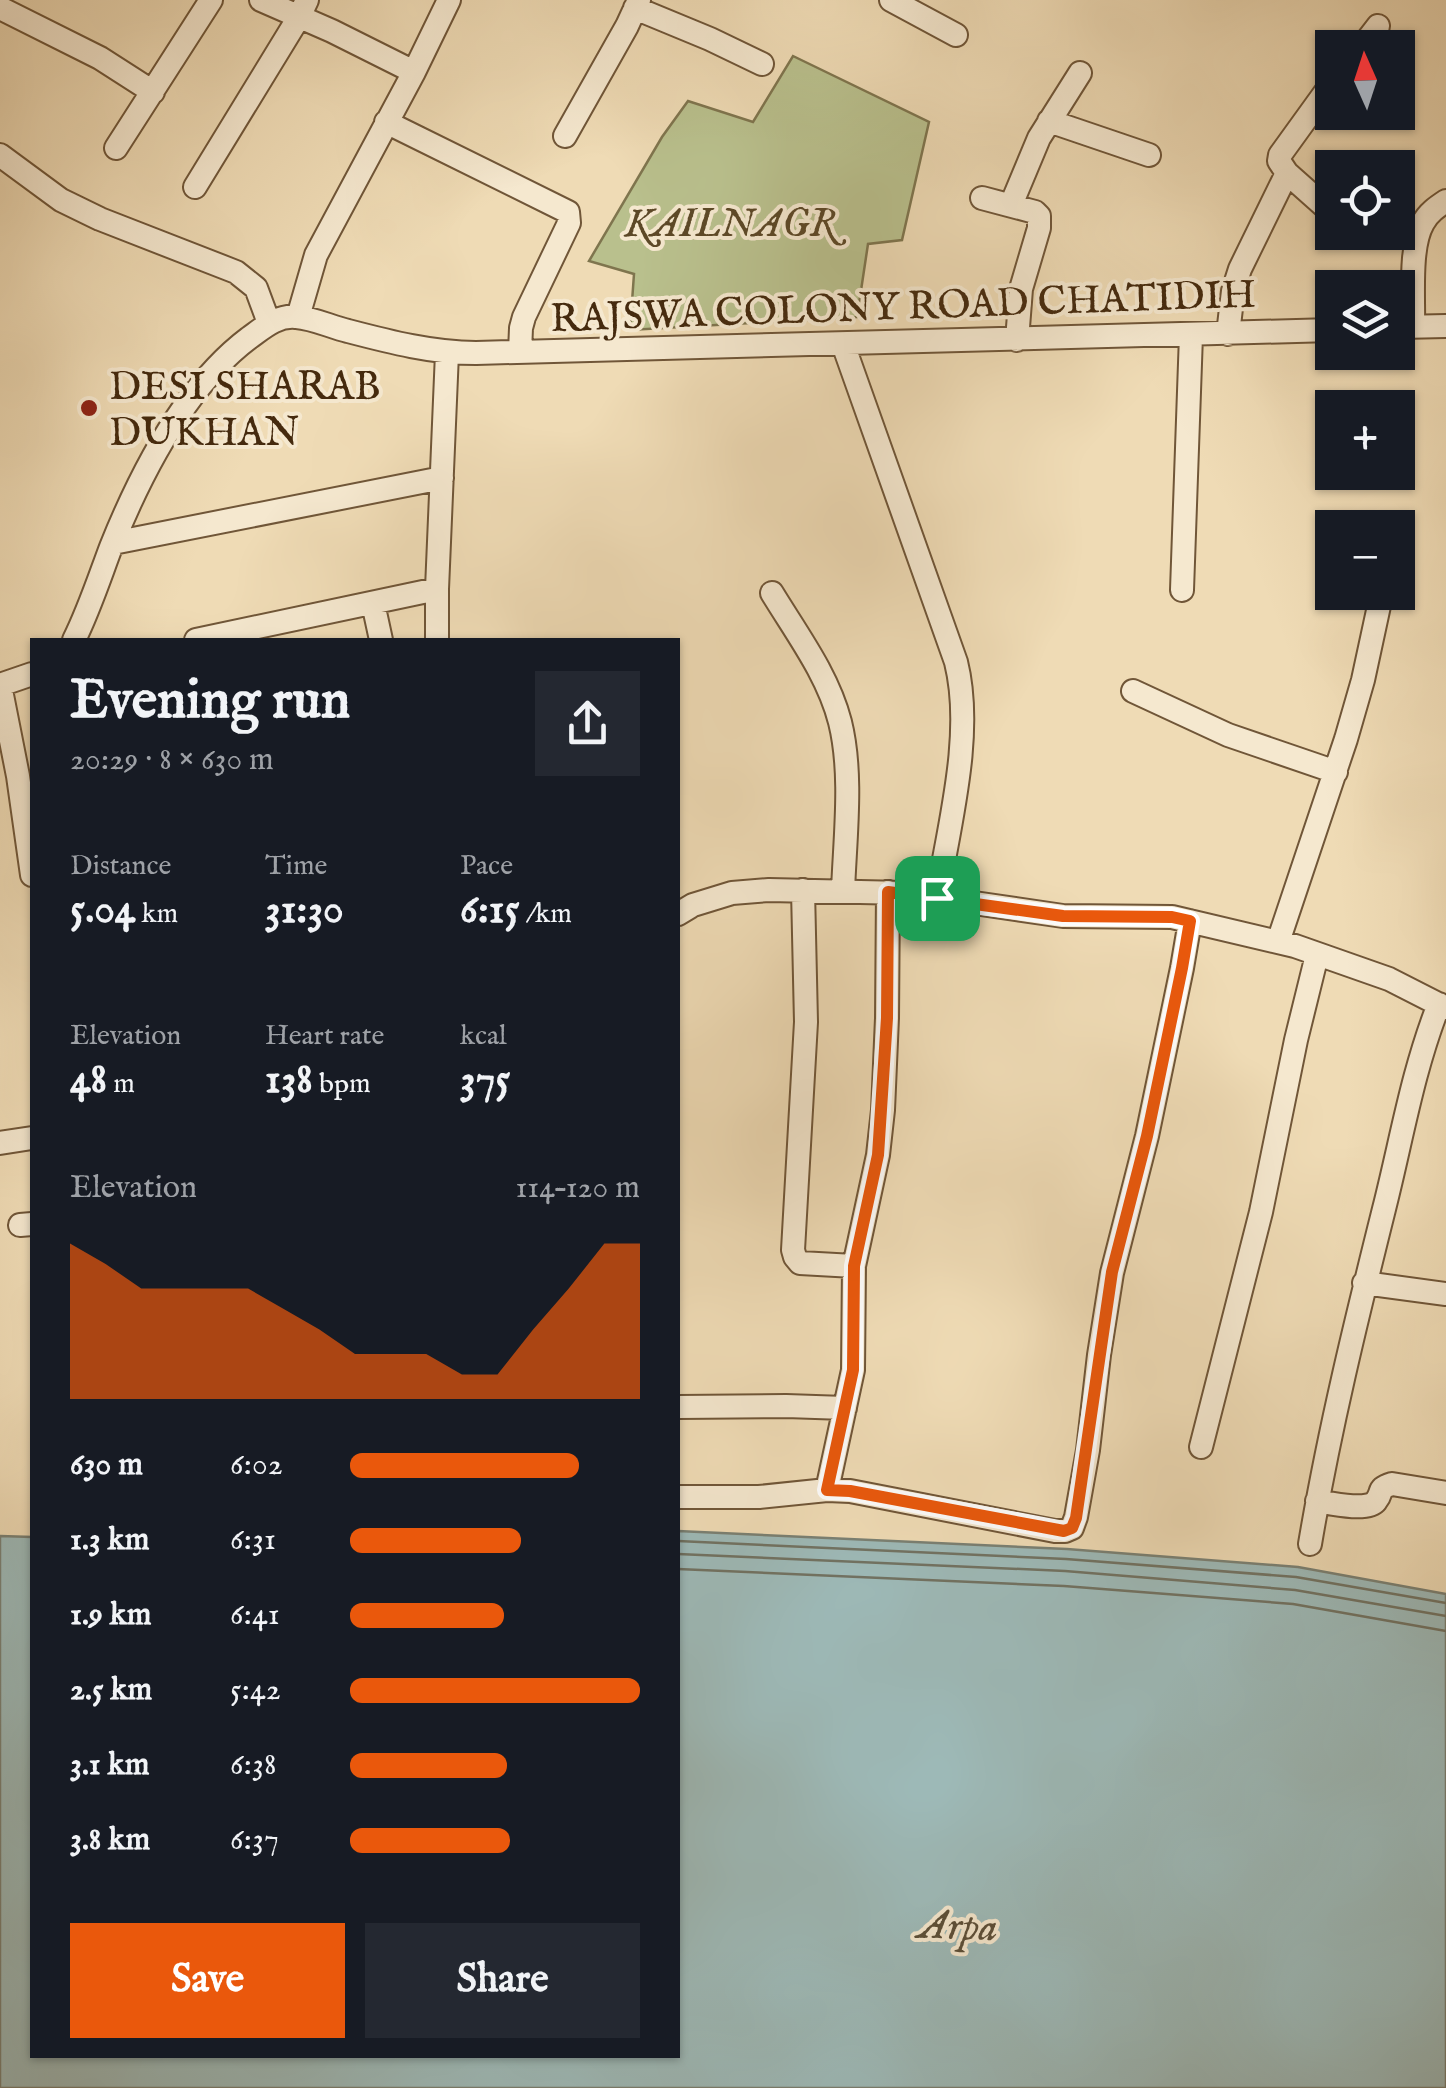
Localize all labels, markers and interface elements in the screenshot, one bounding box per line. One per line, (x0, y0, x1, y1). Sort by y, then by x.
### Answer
north arrow (1315, 30, 1415, 130)
map controls (1315, 30, 1415, 610)
button: locate (1315, 150, 1415, 250)
park label: KAILNAGR (623, 200, 846, 251)
button: layers (1315, 270, 1415, 370)
street label: RAJSWA COLONY ROAD CHATIDIH (549, 271, 1257, 346)
place label: DESI SHARAB DUKHAN (109, 363, 380, 460)
button: + (1315, 390, 1415, 490)
marker: DESI SHARAB DUKHAN (78, 397, 100, 419)
button: − (1315, 510, 1415, 610)
text: Evening run (70, 667, 350, 737)
button: share (535, 671, 640, 776)
text: 20:29 · 8 × 630 m (70, 740, 274, 781)
text: Distance (70, 849, 171, 884)
text: Time (265, 849, 327, 884)
text: Pace (460, 849, 513, 884)
pin (895, 856, 980, 941)
icon: arrive (910, 871, 965, 926)
text: 5.04 (70, 884, 135, 937)
text: 31:30 (265, 884, 344, 937)
text: 6:15 (460, 884, 520, 937)
text: km (135, 897, 178, 932)
text: /km (520, 897, 572, 932)
text: Elevation (70, 1019, 181, 1054)
text: Heart rate (265, 1019, 384, 1054)
text: kcal (460, 1019, 507, 1054)
text: 48 (70, 1054, 107, 1107)
text: 138 (265, 1054, 313, 1107)
text: 375 (460, 1054, 511, 1107)
text: m (107, 1067, 135, 1102)
text: bpm (313, 1067, 371, 1102)
text: Elevation (70, 1168, 197, 1209)
text: 114–120 m (515, 1168, 640, 1209)
text: 630 m (70, 1445, 143, 1486)
text: 6:02 (230, 1445, 283, 1486)
text: 1.3 km (70, 1520, 150, 1561)
text: 6:31 (230, 1520, 276, 1561)
text: 1.9 km (70, 1595, 152, 1636)
text: 6:41 (230, 1595, 280, 1636)
text: 2.5 km (70, 1670, 152, 1711)
text: 5:42 (230, 1670, 281, 1711)
text: 3.1 km (70, 1745, 150, 1786)
text: 6:38 (230, 1745, 276, 1786)
text: 3.8 km (70, 1820, 150, 1861)
text: 6:37 (230, 1820, 279, 1861)
water label: Arpa (913, 1899, 998, 1955)
button: Save (70, 1923, 345, 2038)
button: Share (365, 1923, 640, 2038)

